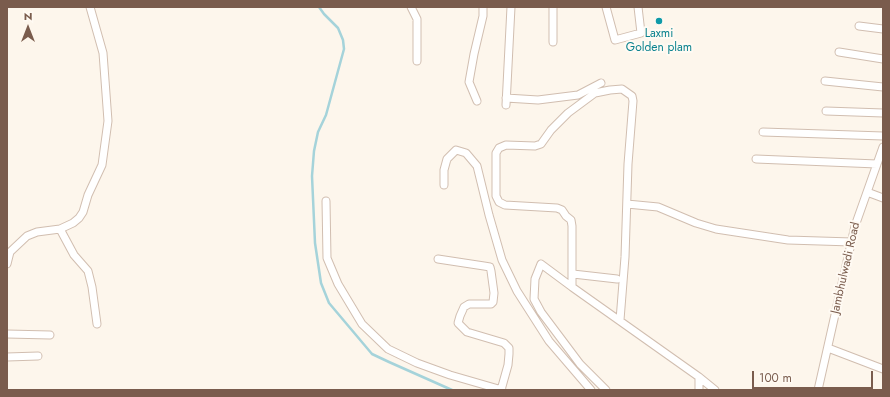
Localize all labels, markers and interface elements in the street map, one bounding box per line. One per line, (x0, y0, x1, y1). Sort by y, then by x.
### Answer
north arrow (8, 8, 48, 48)
text: N (24, 8, 32, 24)
marker: Laxmi Golden plam (654, 16, 664, 26)
place label: Laxmi Golden plam (626, 27, 692, 55)
street label: Jambhulwadi Road (828, 221, 864, 315)
scale bar (754, 363, 875, 389)
text: 100 m (759, 369, 792, 387)

